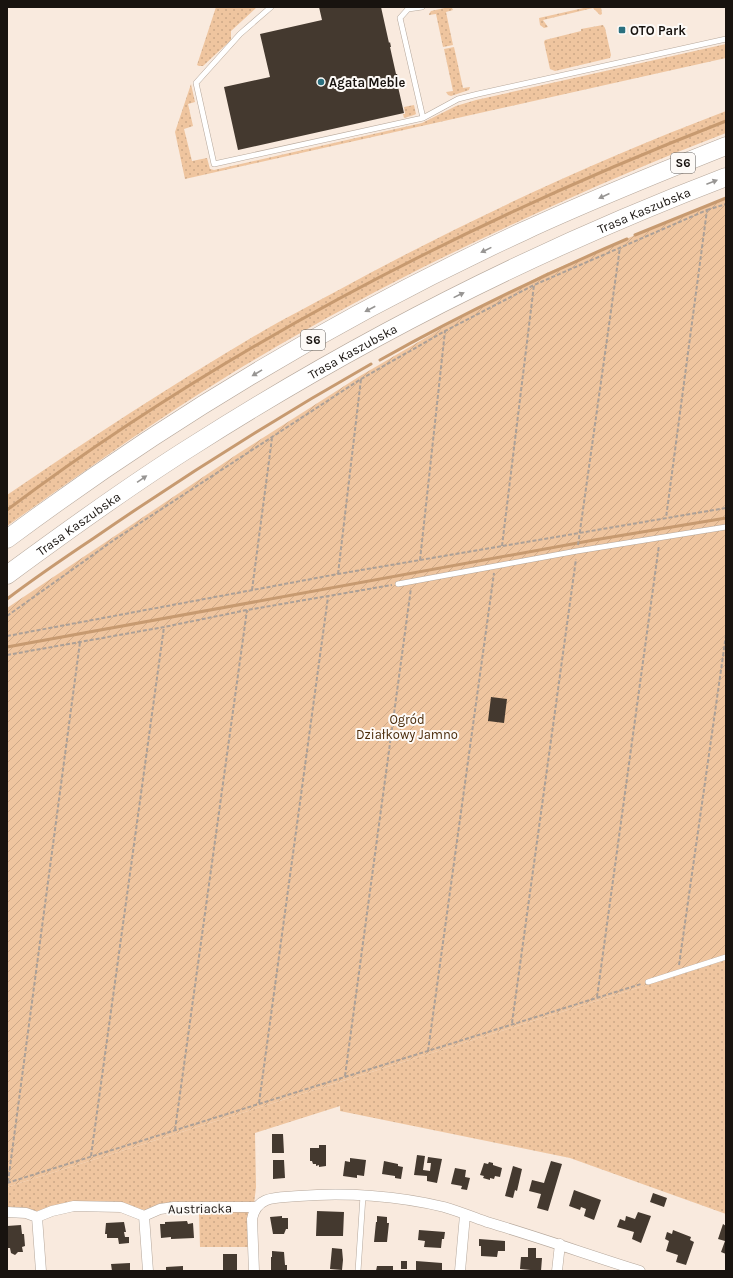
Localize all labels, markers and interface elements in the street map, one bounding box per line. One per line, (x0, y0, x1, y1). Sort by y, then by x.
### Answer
place label: OTO Park (630, 23, 686, 38)
marker: OTO Park (617, 25, 627, 35)
place label: Agata Meble (329, 75, 406, 90)
marker: Agata Meble (316, 77, 326, 87)
road number: S6 (671, 153, 695, 173)
one-way arrow (707, 178, 719, 184)
street label: Trasa Kaszubska (595, 185, 693, 237)
one-way arrow (598, 193, 610, 199)
one-way arrow (480, 247, 492, 253)
one-way arrow (453, 292, 465, 298)
one-way arrow (364, 305, 376, 312)
street label: Trasa Kaszubska (305, 321, 400, 382)
road number: S6 (301, 330, 325, 350)
one-way arrow (251, 369, 263, 376)
one-way arrow (136, 476, 148, 483)
street label: Trasa Kaszubska (34, 489, 123, 559)
park label: Ogród Działkowy Jamno (356, 712, 458, 742)
street label: Austriacka (168, 1200, 232, 1217)

